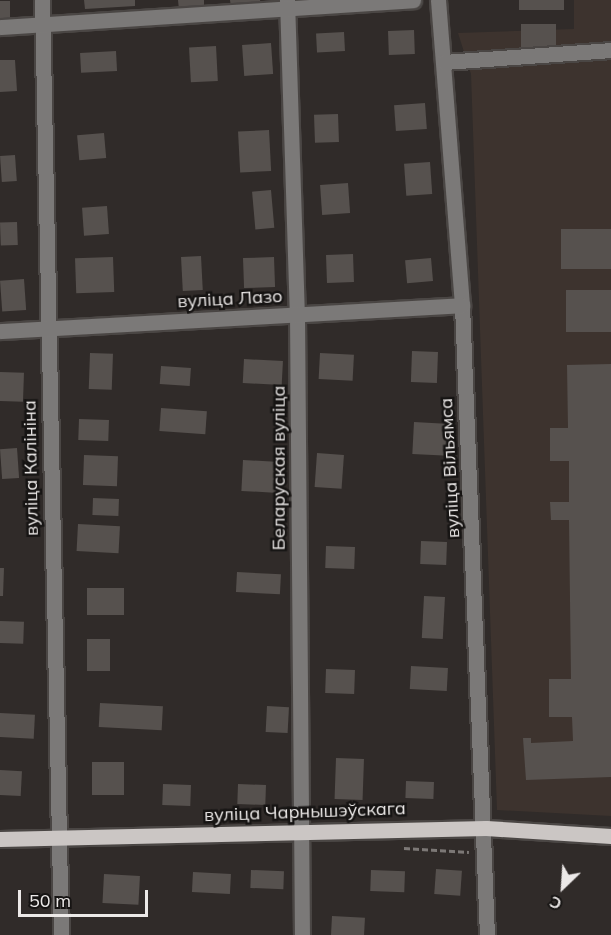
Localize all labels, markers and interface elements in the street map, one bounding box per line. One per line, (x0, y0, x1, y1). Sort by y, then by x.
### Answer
street label: вуліца Лазо (177, 285, 283, 313)
street label: Беларуская вуліца (268, 386, 290, 550)
street label: вуліца Вільямса (436, 397, 464, 539)
street label: вуліца Калініна (19, 400, 43, 536)
street label: вуліца Чарнышэўскага (204, 798, 406, 826)
north arrow (533, 857, 593, 917)
scale bar (21, 878, 152, 916)
text: 50 m (29, 889, 71, 912)
text: С (546, 892, 565, 915)

